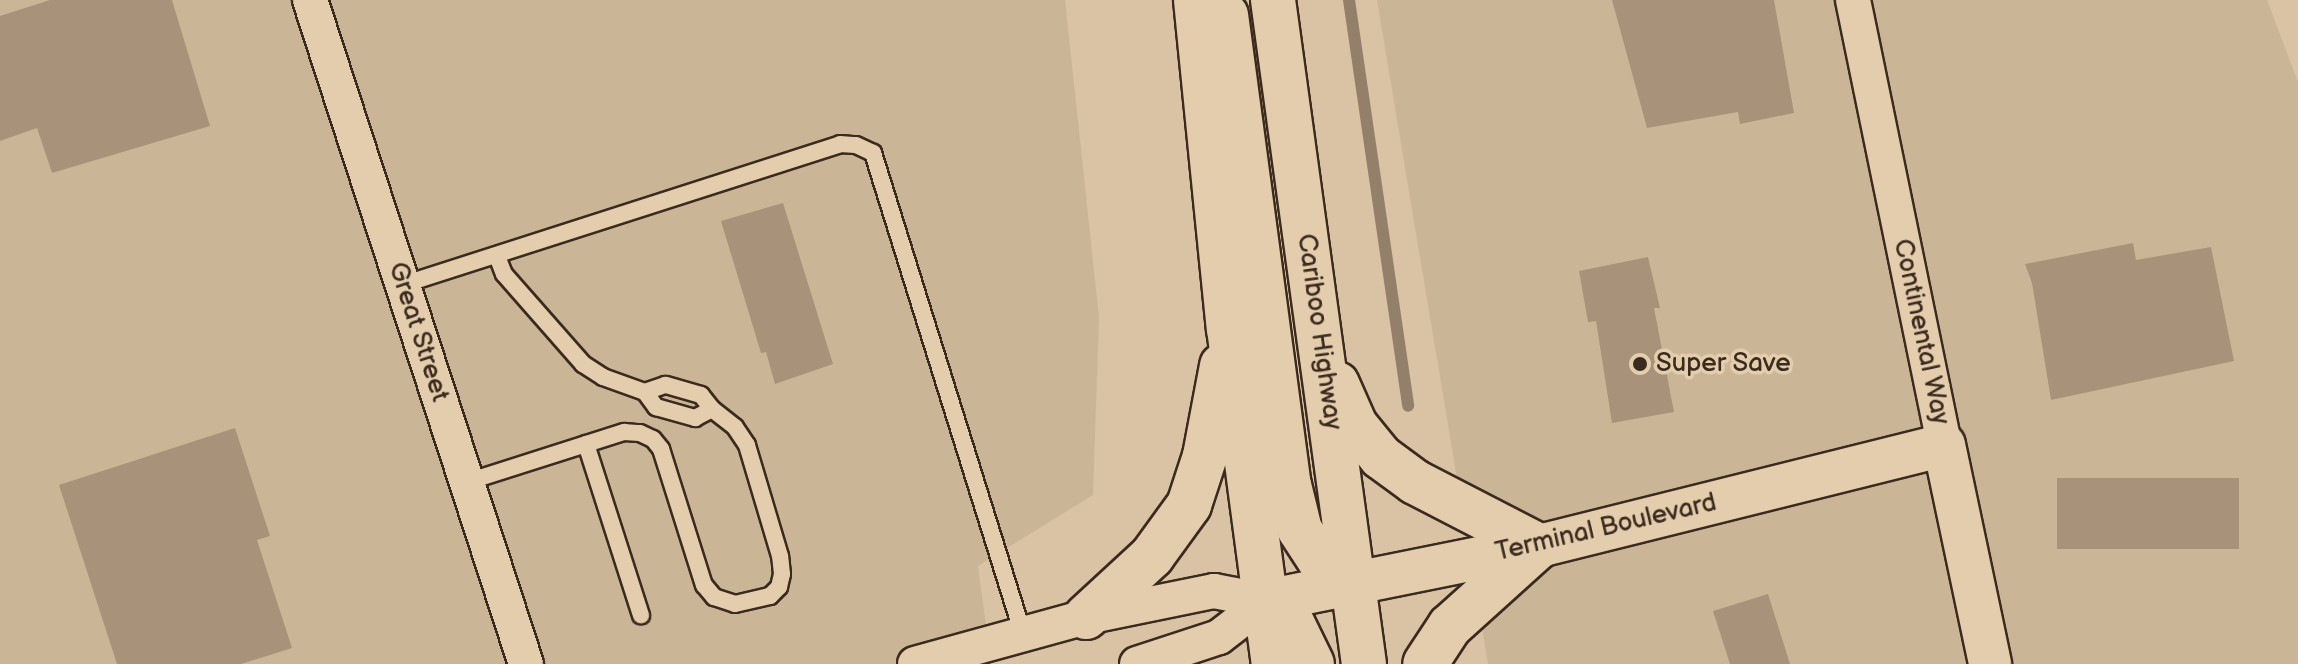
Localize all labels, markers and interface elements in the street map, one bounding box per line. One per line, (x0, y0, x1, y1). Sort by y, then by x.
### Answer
street label: Cariboo Highway (1290, 232, 1348, 432)
street label: Continental Way (1886, 236, 1956, 428)
street label: Great Street (381, 258, 455, 406)
place label: Super Save (1656, 348, 1791, 380)
marker: Super Save (1631, 355, 1649, 373)
street label: Terminal Boulevard (1492, 487, 1720, 569)

